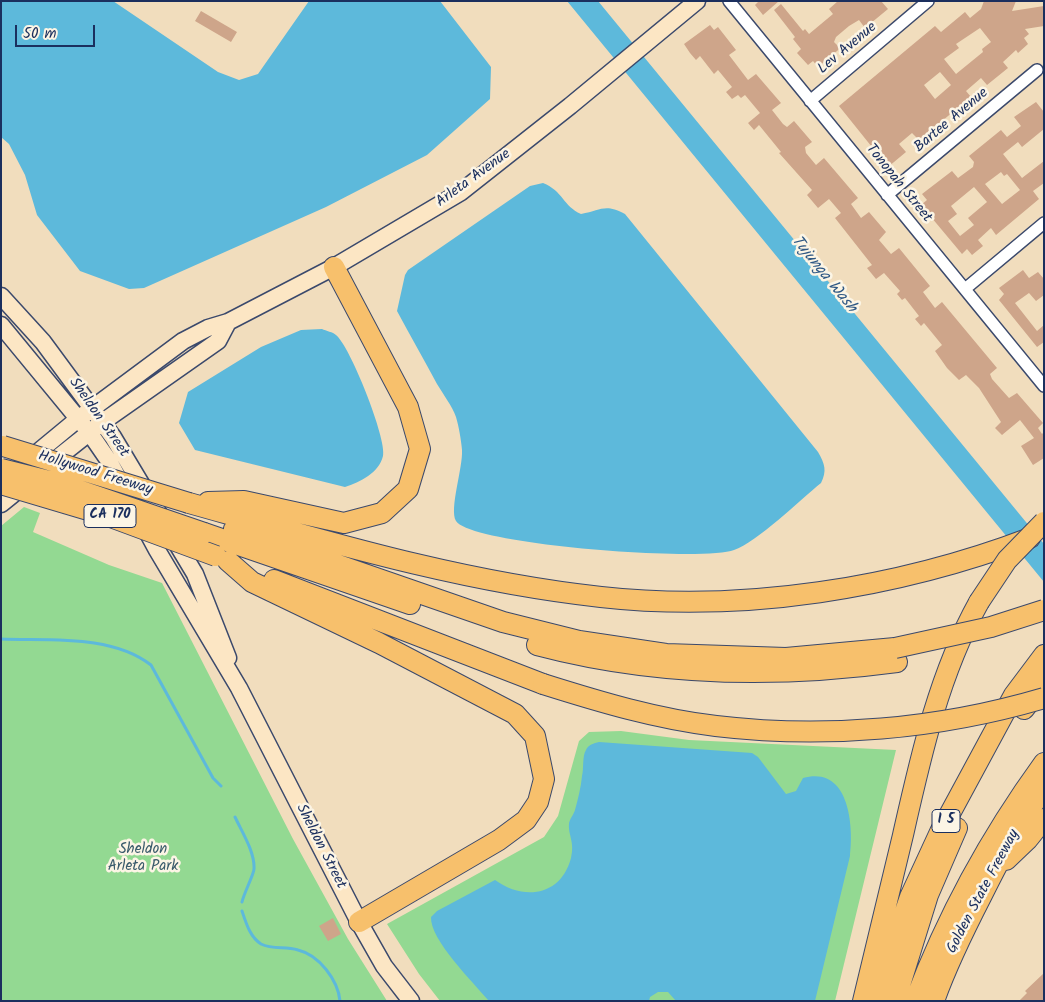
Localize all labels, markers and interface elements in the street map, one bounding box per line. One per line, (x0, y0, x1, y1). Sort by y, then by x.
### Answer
scale bar (18, 15, 98, 47)
street label: Lev Avenue (815, 19, 881, 79)
text: 50 m (23, 22, 57, 46)
street label: Bartee Avenue (911, 85, 993, 157)
street label: Tonopah Street (861, 141, 935, 227)
street label: Arleta Avenue (433, 146, 515, 212)
water label: Tujunga Wash (786, 233, 860, 317)
street label: Sheldon Street (64, 375, 132, 461)
street label: Hollywood Freeway (36, 448, 154, 500)
road number: CA 170 (84, 504, 136, 528)
street label: Sheldon Street (291, 802, 349, 892)
road number: I 5 (932, 809, 960, 832)
street label: Golden State Freeway (944, 827, 1024, 957)
park label: Sheldon Arleta Park (108, 841, 178, 876)

